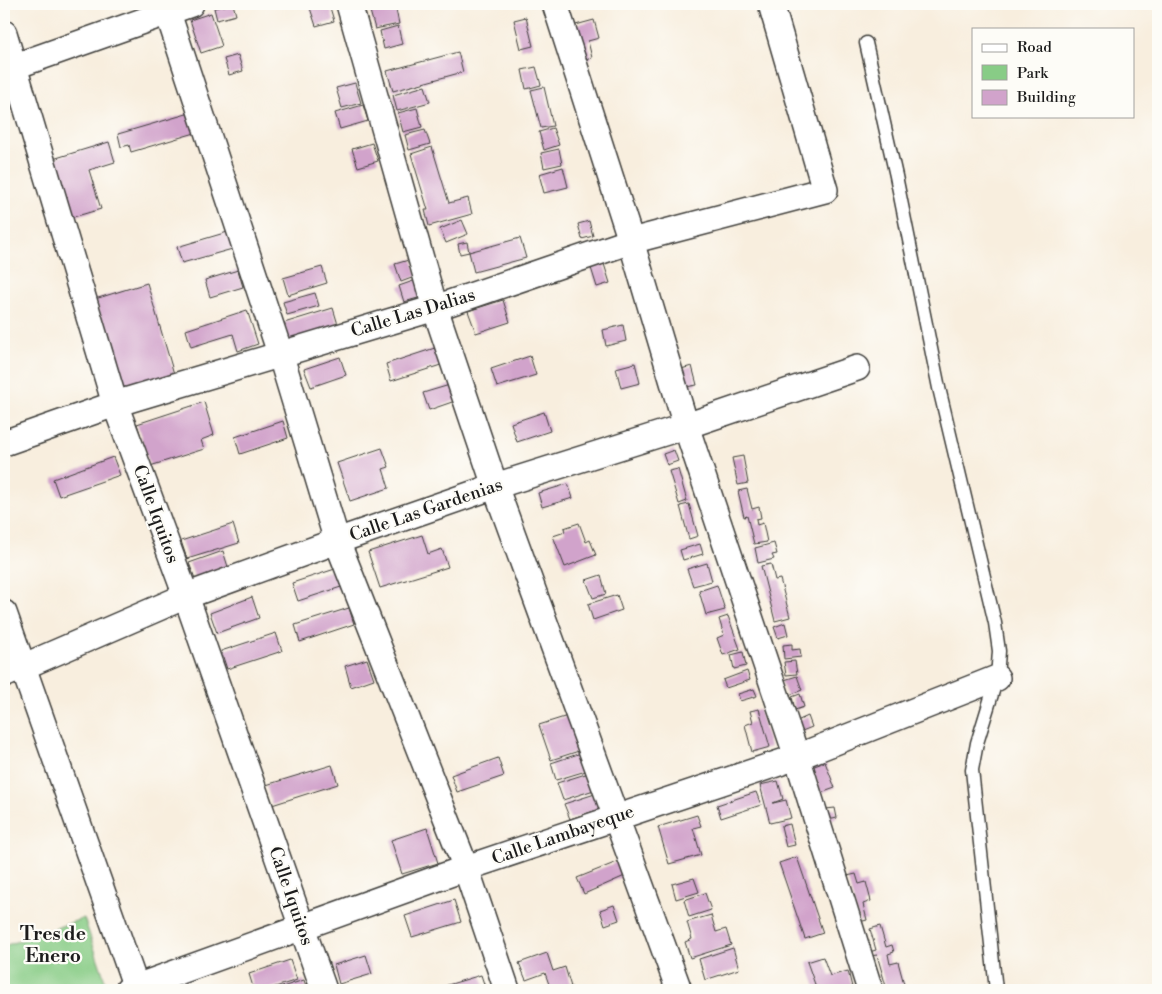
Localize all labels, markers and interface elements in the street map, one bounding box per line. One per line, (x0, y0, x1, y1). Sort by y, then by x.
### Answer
legend (972, 28, 1134, 118)
text: Road (1017, 38, 1052, 57)
text: Park (1017, 64, 1049, 83)
text: Building (1016, 88, 1076, 107)
street label: Calle Las Dalias (348, 283, 478, 343)
street label: Calle Iquitos (128, 462, 184, 566)
street label: Calle Las Gardenias (346, 473, 506, 547)
street label: Calle Lambayeque (489, 800, 637, 870)
street label: Calle Iquitos (263, 844, 319, 949)
district label: Tres de Enero (20, 922, 86, 968)

